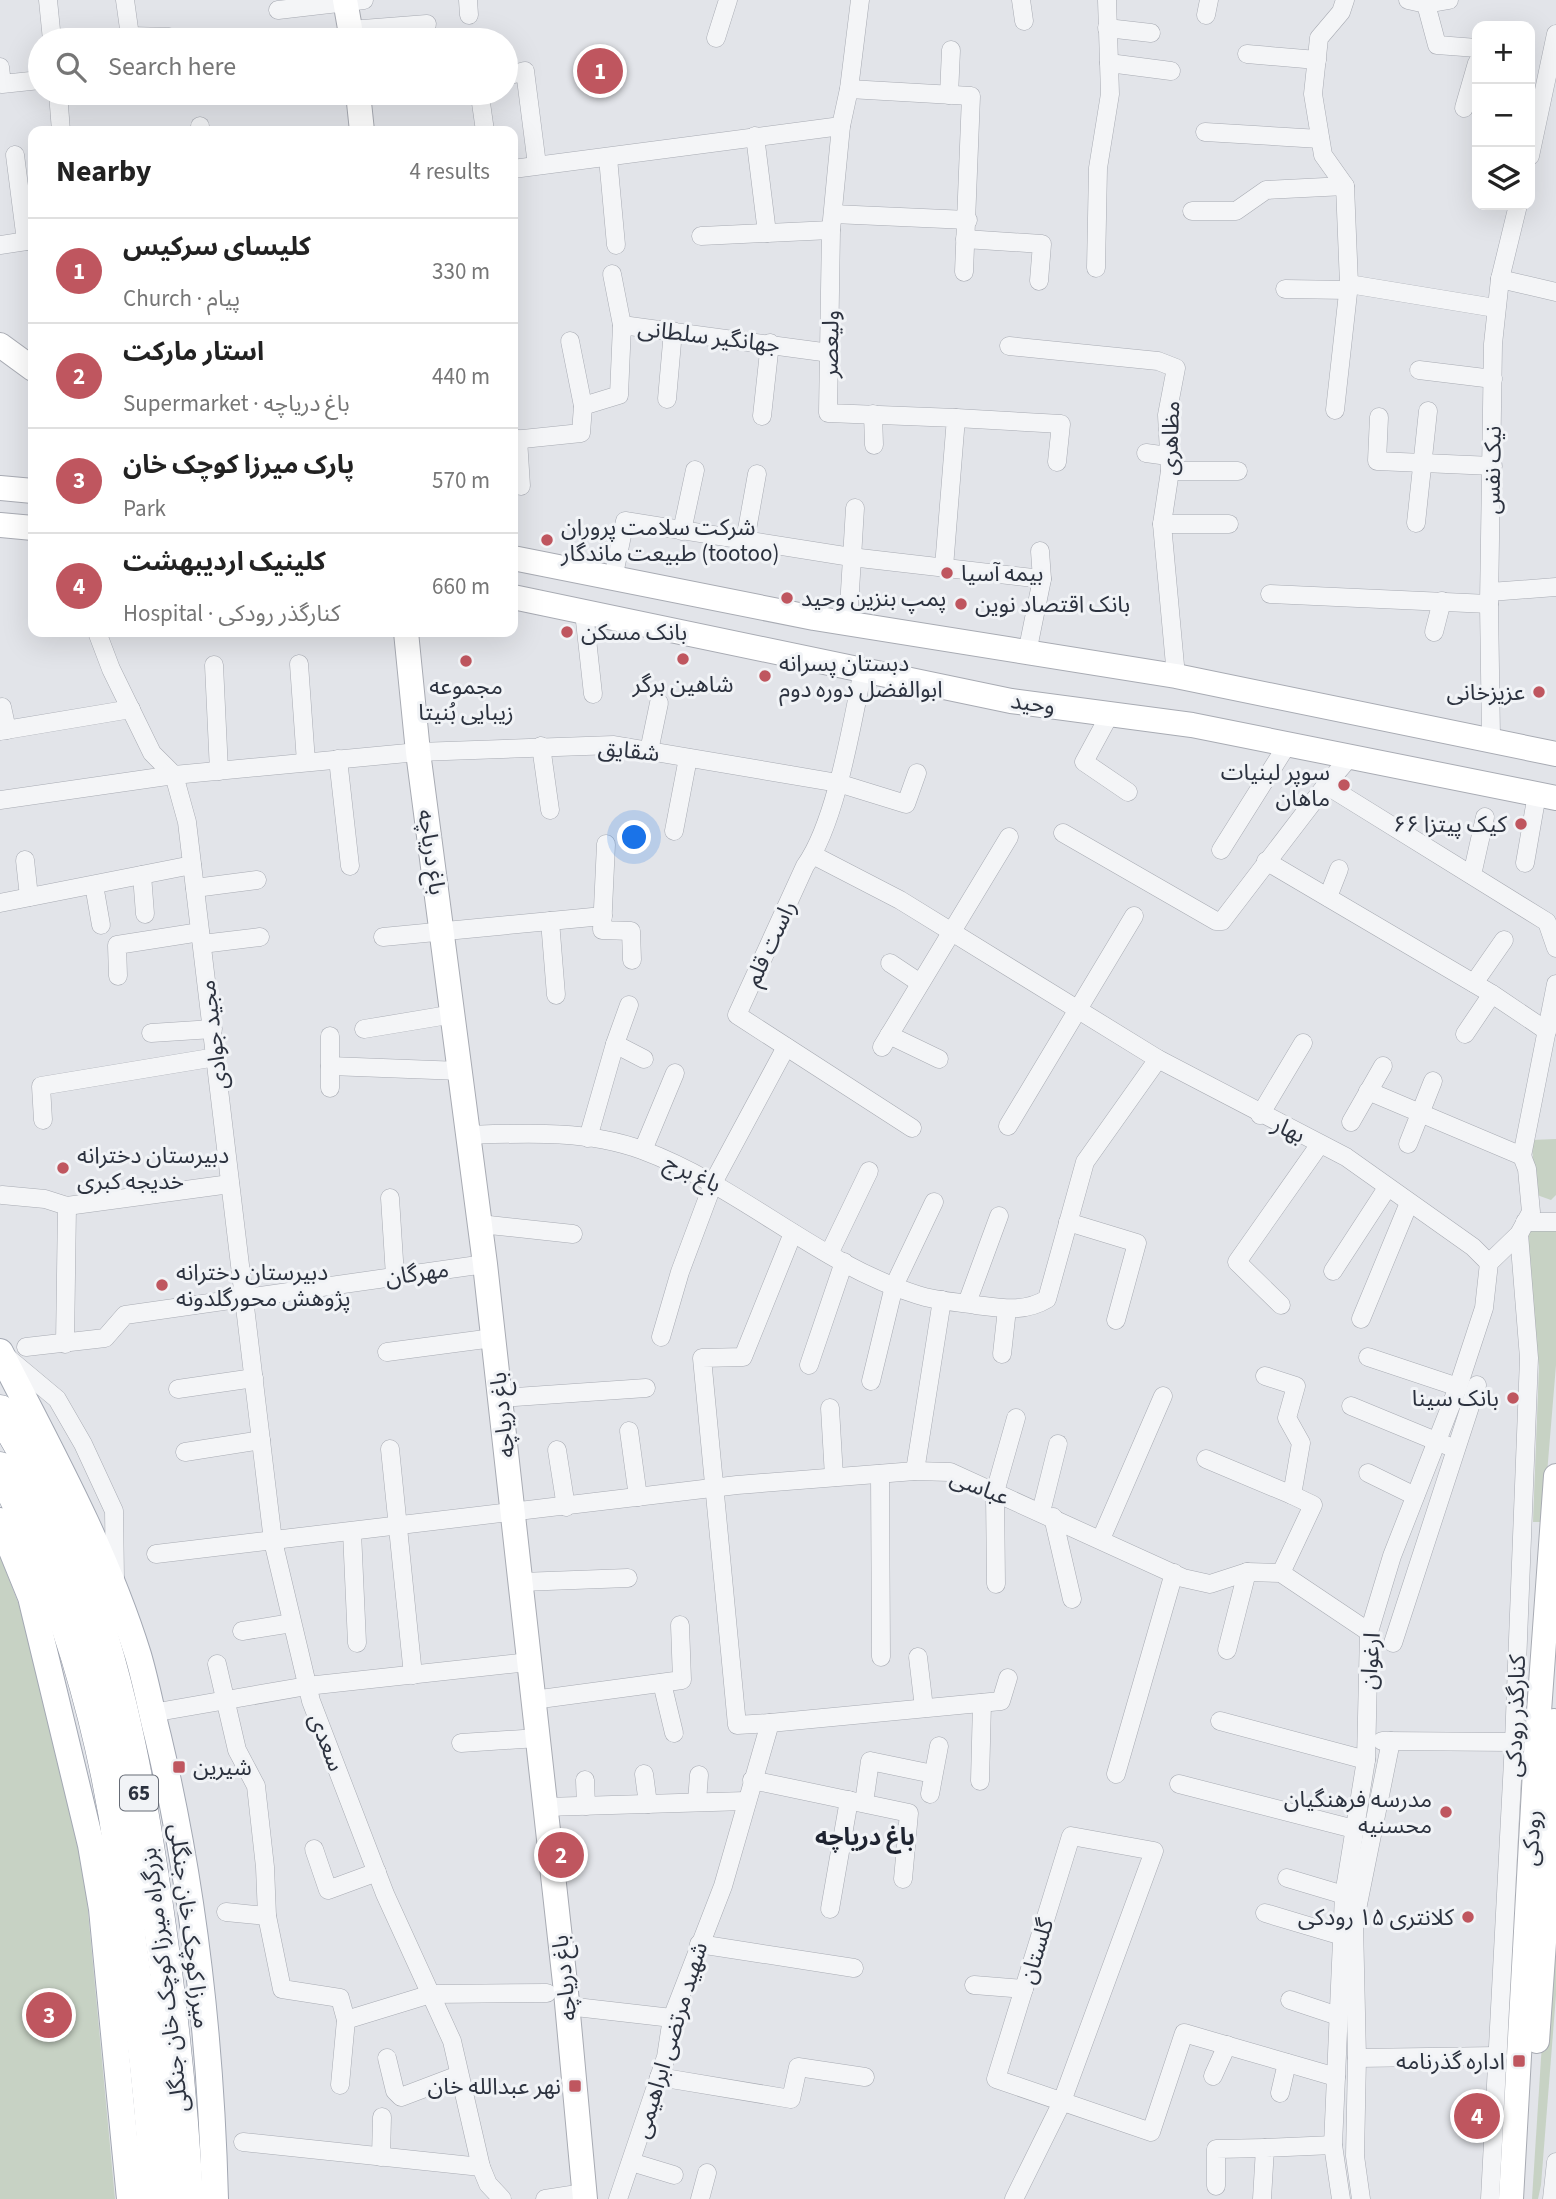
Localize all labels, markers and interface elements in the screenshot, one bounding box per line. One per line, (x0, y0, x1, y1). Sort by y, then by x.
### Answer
map controls (1472, 21, 1535, 210)
button: + (1472, 21, 1535, 84)
search box (28, 28, 518, 105)
pin: 1 (577, 45, 623, 97)
icon: search (52, 48, 90, 86)
text: Search here (108, 48, 236, 85)
button: − (1472, 84, 1535, 147)
button: layers (1472, 147, 1535, 210)
text: Nearby (56, 150, 151, 193)
text: 4 results (410, 155, 490, 188)
text: کلیسای سرکیس (123, 228, 311, 265)
text: 1 (73, 255, 85, 288)
text: 330 m (432, 255, 490, 288)
text: Church · پیام (123, 282, 240, 315)
street label: ولیعصر (813, 310, 848, 379)
street label: جهانگیر سلطانی (636, 311, 782, 362)
text: استار مارکت (123, 333, 264, 370)
text: 2 (73, 360, 85, 393)
text: 440 m (432, 360, 490, 393)
text: Supermarket · باغ دریاچه (123, 387, 350, 420)
street label: مظاهری (1153, 400, 1188, 476)
street label: نیک نفس (1475, 425, 1510, 515)
text: پارک میرزا کوچک خان (123, 446, 354, 483)
text: 3 (73, 464, 85, 497)
text: 570 m (432, 464, 490, 497)
text: Park (123, 492, 166, 525)
place label: شرکت سلامت پروران طبیعت ماندگار (tootoo) (560, 511, 779, 570)
marker: شرکت سلامت پروران طبیعت ماندگار (tootoo) (539, 532, 555, 548)
text: کلینیک اردیبهشت (123, 543, 326, 580)
place label: بیمه آسیا (961, 557, 1044, 590)
marker: بیمه آسیا (939, 565, 955, 581)
text: 4 (73, 570, 85, 603)
text: 660 m (432, 570, 490, 603)
place label: پمپ بنزین وحید (801, 582, 946, 615)
place label: بانک اقتصاد نوین (975, 588, 1130, 621)
marker: پمپ بنزین وحید (779, 590, 795, 606)
marker: بانک اقتصاد نوین (953, 596, 969, 612)
text: Hospital · کنارگذر رودکی (123, 597, 341, 630)
place label: بانک مسکن (581, 616, 687, 649)
marker: بانک مسکن (559, 624, 575, 640)
place label: دبستان پسرانه ابوالفضل دوره دوم (779, 647, 943, 707)
marker: شاهین برگر (675, 651, 691, 667)
marker: مجموعه زیبایی بُنیتا (458, 653, 474, 669)
place label: شاهین برگر (632, 668, 733, 701)
marker: دبستان پسرانه ابوالفضل دوره دوم (757, 668, 773, 684)
place label: مجموعه زیبایی بُنیتا (418, 670, 514, 729)
place label: عزیزخانی (1447, 676, 1525, 709)
street label: وحید (1009, 684, 1057, 723)
marker: عزیزخانی (1531, 684, 1547, 700)
street label: شقایق (597, 731, 661, 770)
place label: سوپر لبنیات ماهان (1221, 756, 1330, 815)
marker: سوپر لبنیات ماهان (1336, 777, 1352, 793)
street label: باغ دریاچه (409, 807, 454, 897)
place label: کیک پیتزا ۶۶ (1393, 808, 1508, 841)
marker: کیک پیتزا ۶۶ (1513, 816, 1529, 832)
your location (617, 820, 651, 854)
street label: راست قلم (736, 895, 805, 992)
street label: مجید جوادی (190, 978, 237, 1092)
street label: بهار (1266, 1107, 1311, 1152)
place label: دبیرستان دخترانه خدیجه کبری (77, 1139, 229, 1198)
street label: باغ برج (659, 1146, 727, 1201)
marker: دبیرستان دخترانه خدیجه کبری (55, 1160, 71, 1176)
street label: مهرگان (383, 1253, 451, 1294)
place label: دبیرستان دخترانه پژوهش محورگلدونه (176, 1256, 351, 1315)
marker: دبیرستان دخترانه پژوهش محورگلدونه (154, 1277, 170, 1293)
street label: باغ دریاچه (482, 1370, 523, 1460)
place label: بانک سینا (1412, 1382, 1499, 1415)
marker: بانک سینا (1505, 1390, 1521, 1406)
street label: عباسی (945, 1461, 1014, 1514)
street label: ارغوان (1352, 1631, 1389, 1691)
street label: کنارگذر رودکی (1497, 1654, 1534, 1778)
street label: سعدی (300, 1708, 353, 1776)
place label: شیرین (193, 1751, 252, 1784)
marker: شیرین (171, 1759, 187, 1775)
road number: 65 (120, 1776, 158, 1811)
place label: مدرسه فرهنگیان محسنیه (1284, 1783, 1432, 1842)
marker: مدرسه فرهنگیان محسنیه (1438, 1804, 1454, 1820)
street label: رودکی (1514, 1809, 1549, 1867)
district label: باغ دریاچه (815, 1820, 915, 1855)
street label: میرزا کوچک خان جنگلی (161, 1822, 218, 2030)
pin: 2 (538, 1829, 584, 1881)
street label: بزرگراه میرزا کوچک خان جنگلی (132, 1846, 197, 2114)
place label: کلانتری ۱۵ رودکی (1298, 1901, 1455, 1934)
marker: کلانتری ۱۵ رودکی (1460, 1909, 1476, 1925)
street label: گلستان (1011, 1914, 1062, 1988)
street label: باغ دریاچه (544, 1933, 585, 2023)
street label: شهید مرتضی ابراهیمی (625, 1938, 716, 2142)
pin: 3 (26, 1989, 72, 2041)
place label: اداره گذرنامه (1396, 2045, 1505, 2078)
marker: اداره گذرنامه (1511, 2053, 1527, 2069)
place label: نهر عبدالله خان (428, 2070, 561, 2103)
marker: نهر عبدالله خان (567, 2078, 583, 2094)
pin: 4 (1454, 2090, 1500, 2142)

